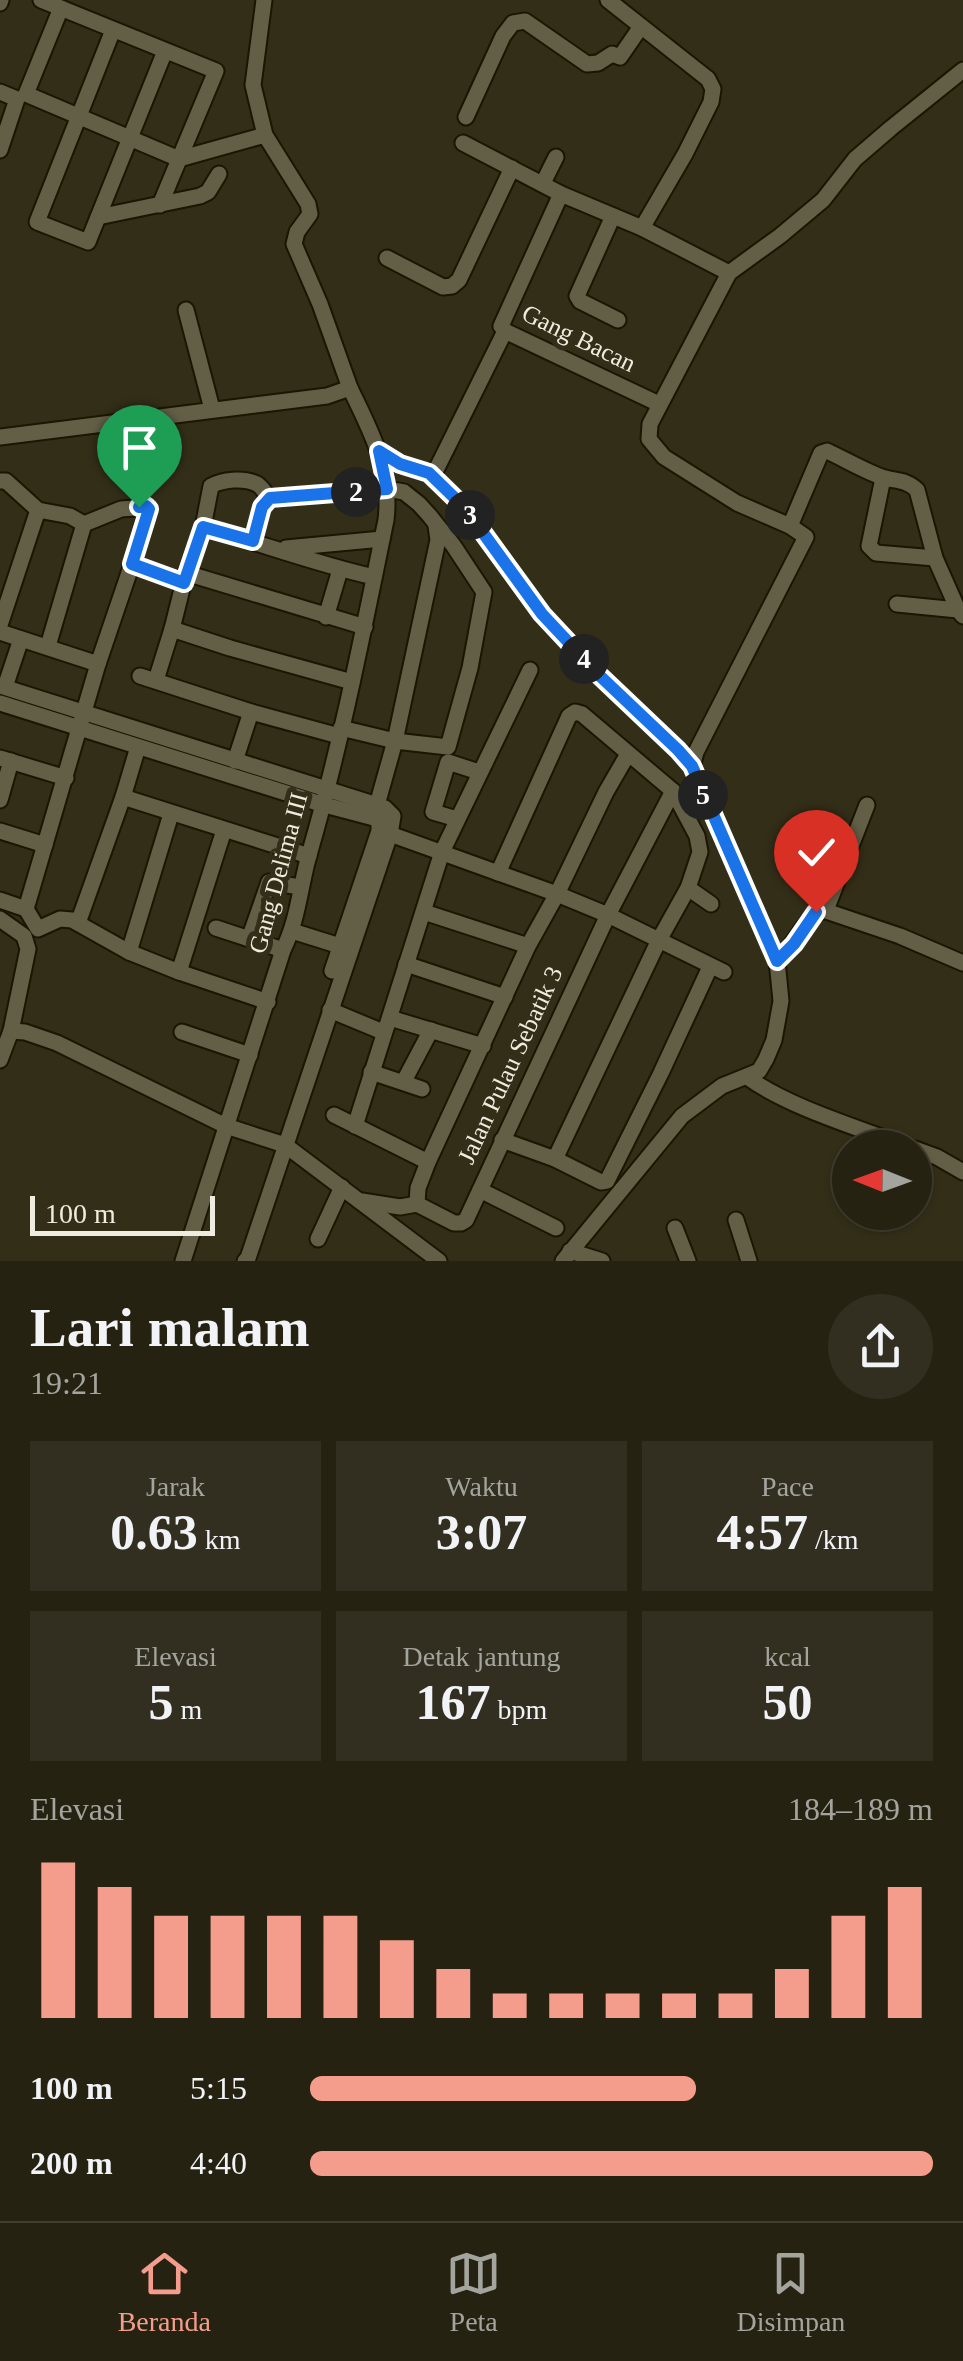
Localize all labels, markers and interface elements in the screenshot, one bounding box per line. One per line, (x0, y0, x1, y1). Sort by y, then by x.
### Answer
street label: Gang Bacan (518, 299, 641, 377)
pin (97, 405, 182, 508)
icon: arrive (112, 420, 167, 475)
pin: 2 (331, 467, 381, 517)
text: 2 (349, 476, 363, 507)
pin: 3 (445, 490, 495, 540)
text: 3 (463, 499, 477, 530)
pin: 4 (559, 634, 609, 684)
text: 4 (577, 643, 591, 674)
pin: 5 (678, 770, 728, 820)
text: 5 (696, 779, 710, 810)
street label: Gang Delima III (244, 790, 312, 956)
pin (774, 810, 859, 913)
icon: check (789, 825, 844, 880)
street label: Jalan Pulau Sebatik 3 (452, 962, 568, 1168)
north arrow (832, 1130, 932, 1230)
map controls (832, 1130, 932, 1230)
scale bar (30, 1191, 215, 1236)
text: 100 m (45, 1198, 116, 1229)
button: share (828, 1294, 933, 1399)
text: Lari malam (30, 1297, 310, 1358)
text: 19:21 (30, 1365, 103, 1401)
text: Jarak (146, 1471, 205, 1502)
text: Waktu (445, 1471, 518, 1502)
text: Pace (761, 1471, 814, 1502)
text: 0.63 (110, 1504, 198, 1560)
text: 3:07 (436, 1504, 527, 1560)
text: 4:57 (716, 1504, 808, 1560)
text: km (198, 1524, 241, 1555)
text: /km (808, 1524, 859, 1555)
text: Elevasi (134, 1641, 217, 1672)
text: Detak jantung (403, 1641, 560, 1672)
text: kcal (764, 1641, 811, 1672)
text: 5 (149, 1674, 174, 1730)
text: 167 (416, 1674, 491, 1730)
text: 50 (763, 1674, 813, 1730)
text: m (174, 1694, 202, 1725)
text: bpm (491, 1694, 547, 1725)
text: Elevasi (30, 1791, 124, 1827)
text: 184–189 m (788, 1791, 933, 1827)
text: 100 m (30, 2070, 113, 2106)
text: 5:15 (190, 2070, 247, 2106)
text: 200 m (30, 2145, 113, 2181)
text: 4:40 (190, 2145, 247, 2181)
tab: Beranda (118, 2246, 211, 2338)
tab: Peta (446, 2246, 501, 2338)
tab: Disimpan (736, 2246, 845, 2338)

